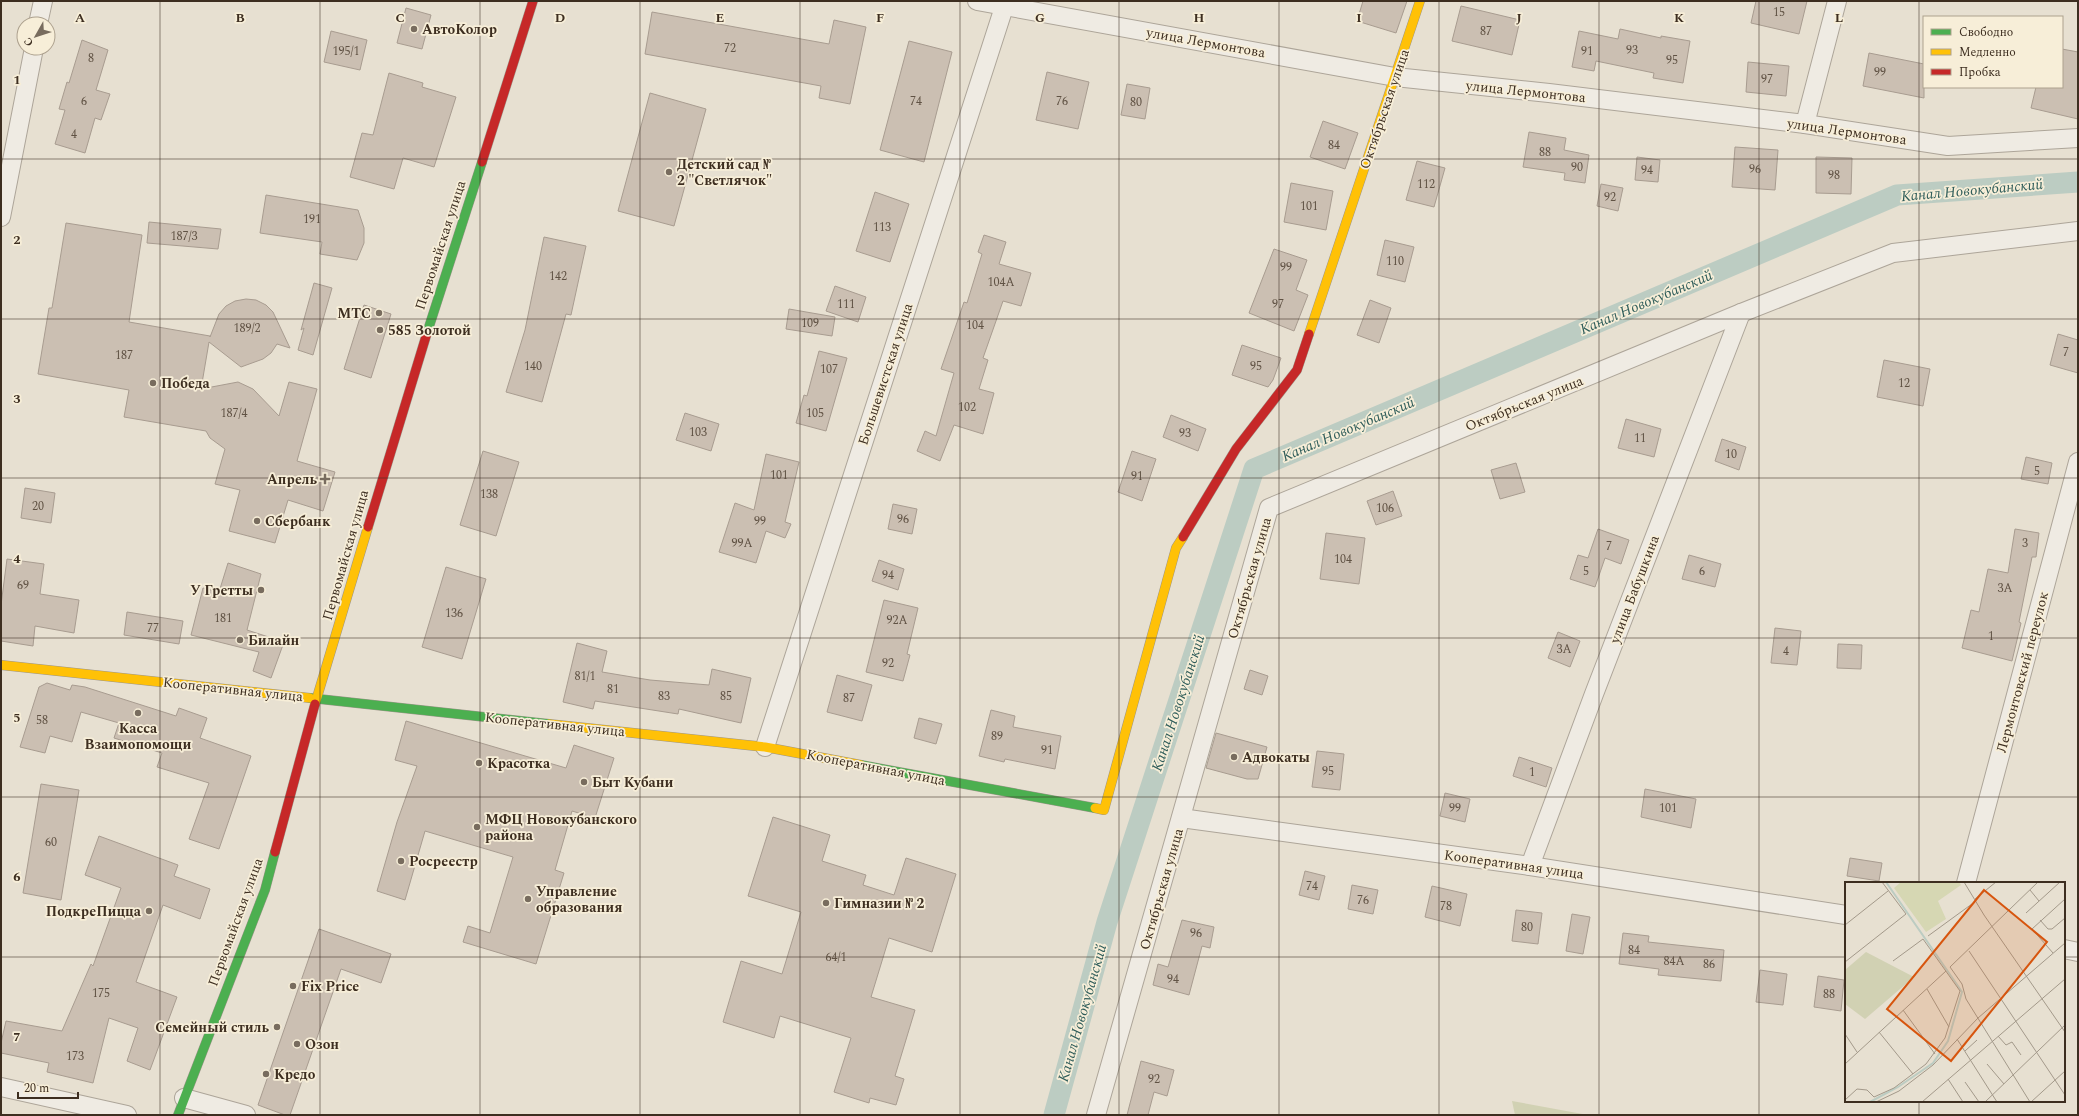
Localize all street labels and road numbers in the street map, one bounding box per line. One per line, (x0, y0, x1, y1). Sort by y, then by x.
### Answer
street label: улица Лермонтова (1144, 22, 1267, 63)
street label: Октябрьская улица (1354, 46, 1415, 172)
street label: улица Лермонтова (1464, 75, 1587, 108)
street label: улица Лермонтова (1785, 113, 1908, 150)
street label: Первомайская улица (410, 177, 471, 313)
street label: Большевистская улица (853, 300, 918, 448)
street label: Октябрьская улица (1462, 370, 1587, 437)
street label: Первомайская улица (317, 487, 374, 623)
street label: Октябрьская улица (1222, 515, 1277, 642)
street label: улица Бабушкина (1604, 532, 1665, 647)
street label: Лермонтовский переулок (1991, 589, 2054, 755)
street label: Кооперативная улица (162, 672, 304, 707)
street label: Кооперативная улица (484, 707, 626, 742)
street label: Кооперативная улица (805, 744, 947, 791)
street label: Октябрьская улица (1134, 826, 1189, 953)
street label: Кооперативная улица (1443, 844, 1585, 885)
street label: Первомайская улица (202, 855, 269, 989)

